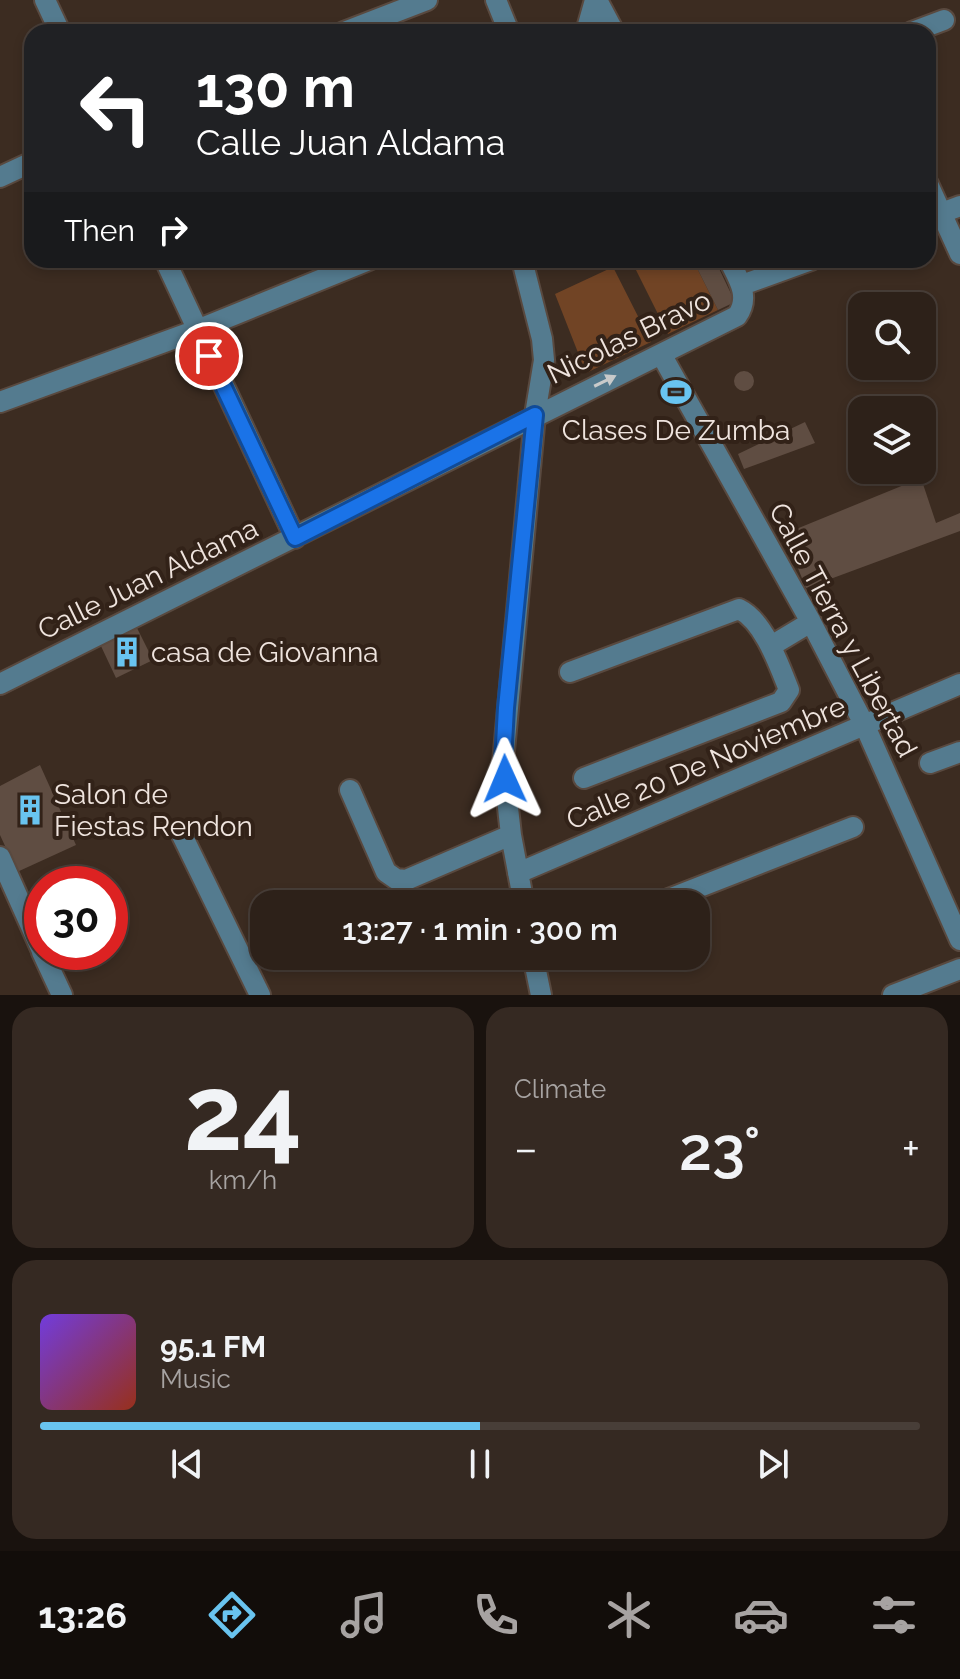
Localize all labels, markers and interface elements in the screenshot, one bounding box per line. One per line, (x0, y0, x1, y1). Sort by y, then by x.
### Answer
text: 130 m (196, 54, 355, 120)
icon: left (64, 56, 168, 160)
text: Calle Juan Aldama (196, 121, 505, 163)
icon: right (151, 208, 195, 252)
text: Then (64, 213, 135, 248)
street label: Nicolas Bravo (542, 283, 716, 391)
map controls (848, 292, 936, 484)
button: search (848, 292, 936, 380)
pin (175, 322, 243, 390)
icon: arrive (187, 334, 231, 378)
one-way arrow (593, 374, 617, 388)
sports icon: Clases De Zumba (659, 375, 693, 409)
button: layers (848, 396, 936, 484)
place label: Clases De Zumba (562, 414, 790, 447)
street label: Calle Tierra y Libertad (762, 497, 924, 763)
street label: Calle Juan Aldama (33, 511, 263, 647)
building icon: casa de Giovanna (110, 635, 144, 669)
place label: casa de Giovanna (151, 636, 379, 669)
street label: Calle 20 De Noviembre (562, 689, 850, 837)
position arrow (463, 737, 547, 821)
place label: Salon de Fiestas Rendon (54, 778, 253, 843)
building icon: Salon de Fiestas Rendon (13, 793, 47, 827)
speed limit sign: 30 (24, 866, 128, 970)
text: 13:27 · 1 min · 300 m (342, 912, 618, 947)
text: 24 (184, 1052, 302, 1174)
text: Climate (514, 1074, 606, 1104)
text: 23° (679, 1114, 760, 1184)
text: − (514, 1123, 538, 1174)
text: + (902, 1123, 920, 1174)
text: km/h (209, 1165, 277, 1195)
text: 95.1 FM (160, 1329, 266, 1364)
text: Music (160, 1364, 231, 1394)
icon: previous (165, 1442, 209, 1486)
icon: pause (458, 1442, 502, 1486)
icon: next (751, 1442, 795, 1486)
icon: directions (204, 1587, 260, 1643)
icon: music (336, 1587, 392, 1643)
icon: phone (468, 1587, 524, 1643)
icon: climate (601, 1587, 657, 1643)
icon: car (733, 1587, 789, 1643)
icon: filters (866, 1587, 922, 1643)
text: 13:26 (38, 1594, 127, 1636)

